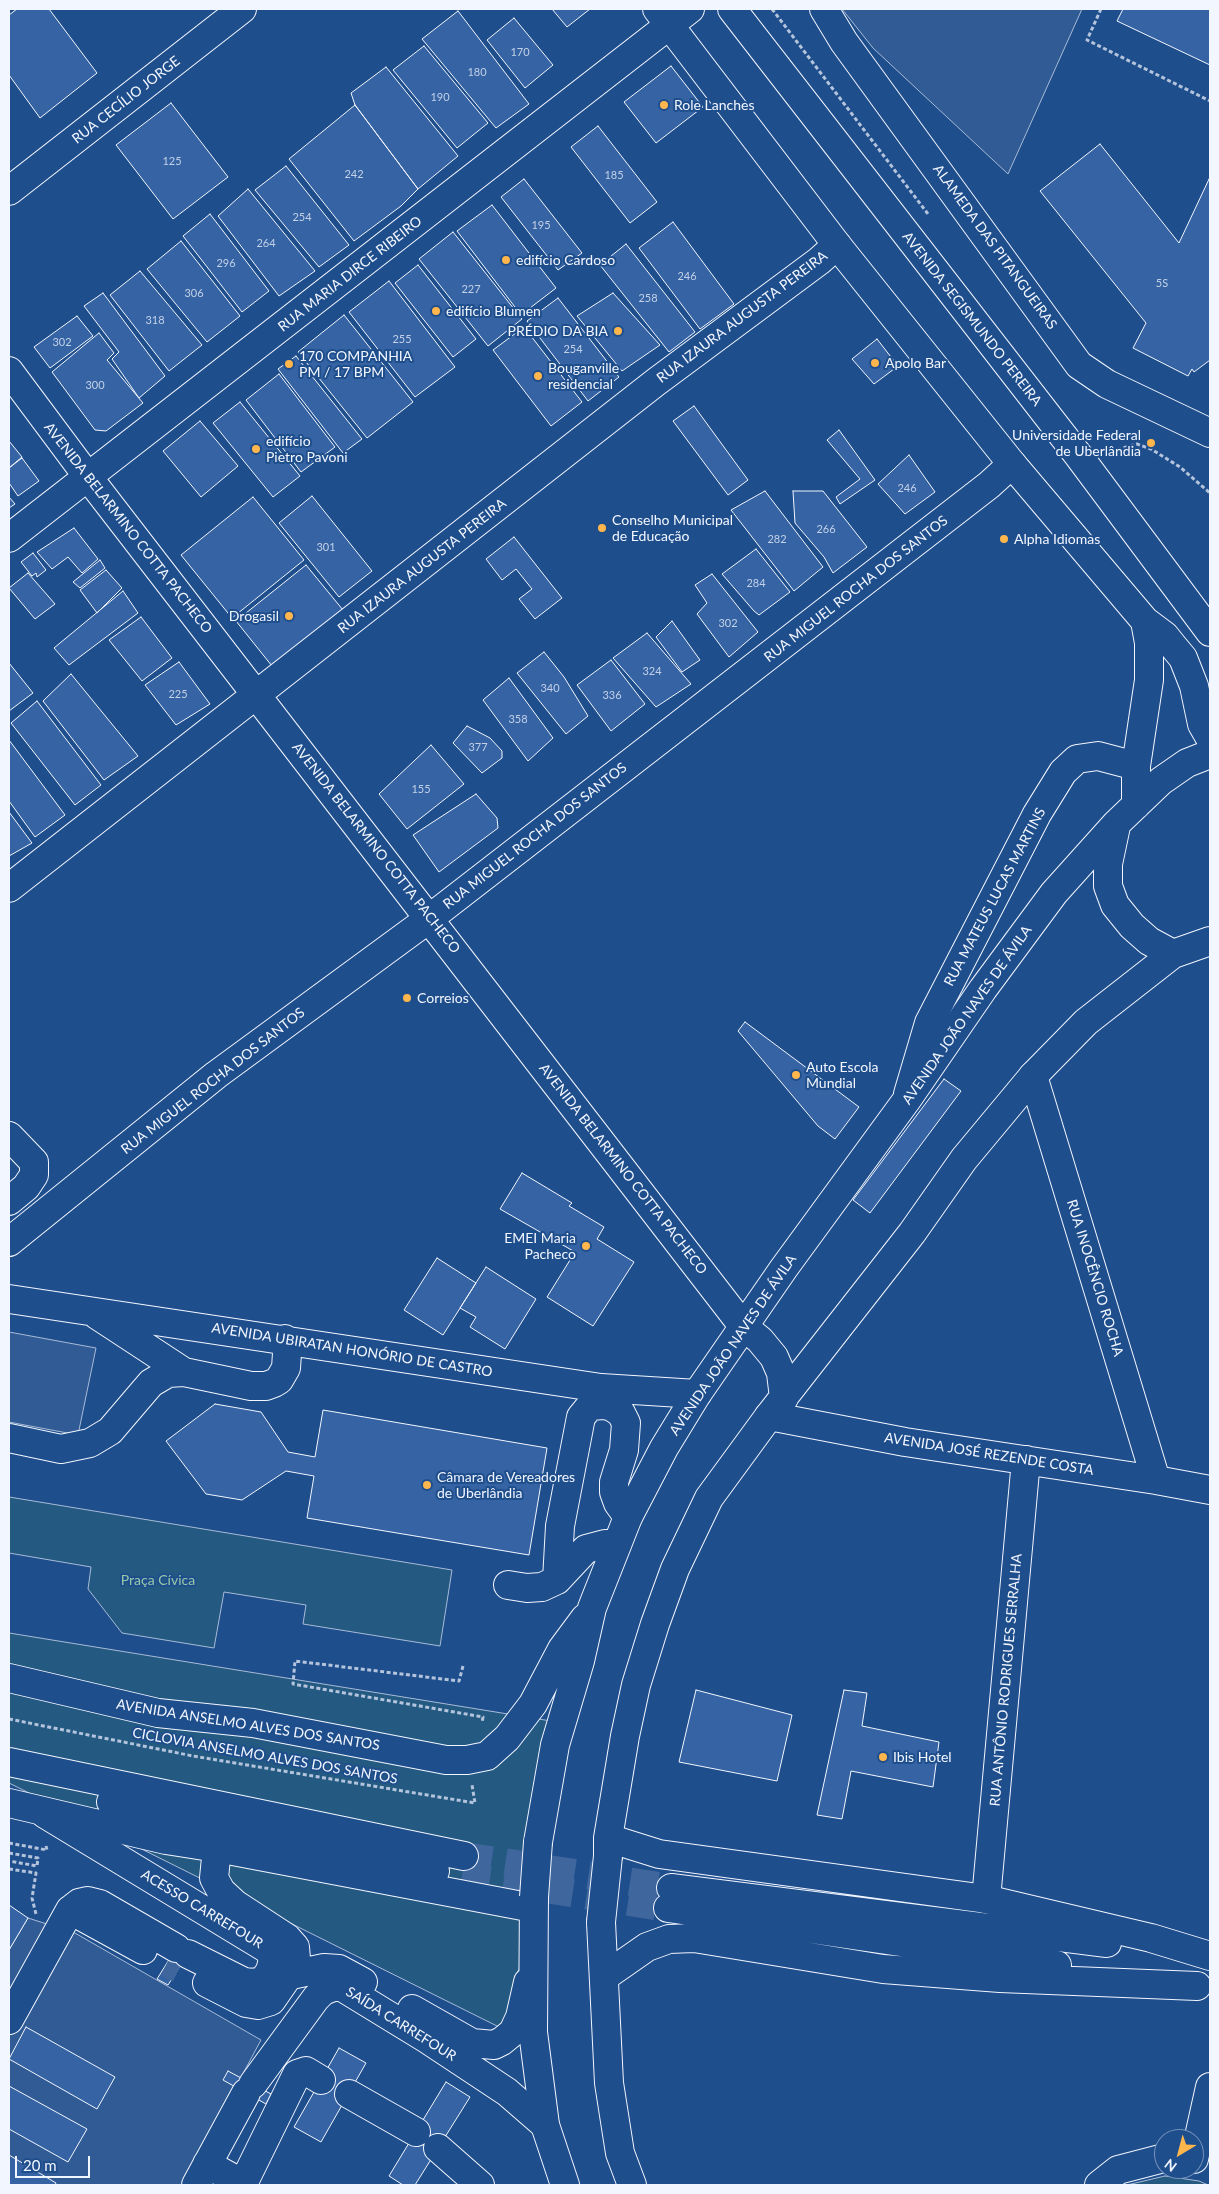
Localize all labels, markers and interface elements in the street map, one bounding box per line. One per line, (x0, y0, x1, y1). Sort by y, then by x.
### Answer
house number: 170 (510, 45, 530, 59)
street label: RUA CECÍLIO JORGE (69, 53, 183, 147)
house number: 180 (467, 65, 487, 79)
house number: 190 (430, 90, 450, 104)
place label: Role Lanches (674, 97, 754, 113)
marker: Role Lanches (658, 99, 670, 111)
house number: 125 (162, 154, 182, 168)
street label: ALAMEDA DAS PITANGUEIRAS (929, 161, 1061, 333)
house number: 242 (344, 167, 364, 181)
house number: 185 (604, 168, 624, 182)
house number: 254 (292, 210, 312, 224)
street label: RUA MARIA DIRCE RIBEIRO (275, 213, 425, 335)
house number: 195 (531, 218, 551, 232)
street label: AVENIDA SEGISMUNDO PEREIRA (899, 229, 1045, 409)
house number: 264 (256, 236, 276, 250)
street label: RUA IZAURA AUGUSTA PEREIRA (653, 247, 831, 387)
place label: edifício Cardoso (516, 252, 615, 268)
marker: edifício Cardoso (500, 254, 512, 266)
house number: 296 (216, 256, 236, 270)
house number: 246 (677, 269, 697, 283)
house number: 5S (1156, 276, 1168, 290)
house number: 227 (461, 282, 481, 296)
house number: 306 (184, 286, 204, 300)
house number: 258 (638, 291, 658, 305)
place label: edifício Blumen (446, 303, 541, 319)
marker: edifício Blumen (430, 305, 442, 317)
house number: 318 (145, 313, 165, 327)
place label: PRÉDIO DA BIA (507, 323, 608, 339)
marker: PRÉDIO DA BIA (612, 325, 624, 337)
house number: 255 (392, 332, 412, 346)
house number: 302 (52, 335, 72, 349)
house number: 254 (563, 342, 583, 356)
place label: 170 COMPANHIA PM / 17 BPM (299, 348, 412, 381)
place label: Apolo Bar (885, 355, 946, 371)
marker: Apolo Bar (869, 357, 881, 369)
marker: 170 COMPANHIA PM / 17 BPM (283, 358, 295, 370)
place label: Bouganville residencial (548, 360, 619, 392)
marker: Bouganville residencial (532, 370, 544, 382)
house number: 300 (85, 378, 105, 392)
street label: AVENIDA BELARMINO COTTA PACHECO (40, 419, 216, 637)
place label: Universidade Federal de Uberlândia (1012, 427, 1141, 460)
place label: edifício Pietro Pavoni (266, 433, 348, 466)
marker: Universidade Federal de Uberlândia (1145, 437, 1157, 449)
marker: edifício Pietro Pavoni (250, 443, 262, 455)
house number: 246 (897, 481, 917, 495)
street label: RUA IZAURA AUGUSTA PEREIRA (334, 495, 510, 637)
place label: Conselho Municipal de Educação (612, 512, 733, 544)
street label: RUA MIGUEL ROCHA DOS SANTOS (761, 512, 951, 666)
marker: Conselho Municipal de Educação (596, 522, 608, 534)
house number: 266 (816, 522, 836, 536)
place label: Alpha Idiomas (1014, 531, 1100, 547)
house number: 282 (767, 532, 787, 546)
marker: Alpha Idiomas (998, 533, 1010, 545)
house number: 301 (316, 540, 336, 554)
house number: 284 (746, 576, 766, 590)
place label: Drogasil (229, 608, 279, 624)
marker: Drogasil (283, 610, 295, 622)
house number: 302 (718, 616, 738, 630)
house number: 324 (642, 664, 662, 678)
house number: 340 (540, 681, 560, 695)
house number: 225 (168, 687, 188, 701)
house number: 336 (602, 688, 622, 702)
house number: 358 (508, 712, 528, 726)
street label: AVENIDA BELARMINO COTTA PACHECO (288, 739, 464, 957)
house number: 377 (468, 740, 488, 754)
street label: RUA MIGUEL ROCHA DOS SANTOS (440, 759, 630, 913)
house number: 155 (411, 782, 431, 796)
street label: RUA MATEUS LUCAS MARTINS (941, 805, 1049, 989)
street label: AVENIDA JOÃO NAVES DE ÁVILA (899, 922, 1035, 1108)
place label: Correios (417, 990, 469, 1006)
marker: Correios (401, 992, 413, 1004)
street label: RUA MIGUEL ROCHA DOS SANTOS (118, 1004, 308, 1158)
place label: Auto Escola Mundial (806, 1059, 878, 1092)
street label: AVENIDA BELARMINO COTTA PACHECO (535, 1060, 711, 1278)
marker: Auto Escola Mundial (790, 1069, 802, 1081)
street label: RUA INOCÊNCIO ROCHA (1063, 1197, 1127, 1359)
place label: EMEI Maria Pacheco (504, 1230, 576, 1262)
marker: EMEI Maria Pacheco (580, 1240, 592, 1252)
street label: AVENIDA JOÃO NAVES DE ÁVILA (666, 1251, 800, 1439)
street label: AVENIDA UBIRATAN HONÓRIO DE CASTRO (210, 1319, 494, 1381)
street label: AVENIDA JOSÉ REZENDE COSTA (883, 1429, 1095, 1479)
place label: Câmara de Vereadores de Uberlândia (437, 1469, 575, 1501)
marker: Câmara de Vereadores de Uberlândia (421, 1479, 433, 1491)
street label: RUA ANTÔNIO RODRIGUES SERRALHA (987, 1553, 1025, 1807)
park label: Praça Cívica (121, 1572, 195, 1588)
street label: AVENIDA ANSELMO ALVES DOS SANTOS (115, 1696, 381, 1754)
street label: CICLOVIA ANSELMO ALVES DOS SANTOS (131, 1724, 399, 1788)
place label: Ibis Hotel (893, 1749, 952, 1765)
marker: Ibis Hotel (877, 1751, 889, 1763)
street label: ACESSO CARREFOUR (138, 1866, 266, 1952)
street label: SAÍDA CARREFOUR (343, 1983, 459, 2065)
north arrow (1154, 2129, 1204, 2179)
scale bar (18, 2146, 92, 2178)
text: 20 m (23, 2156, 57, 2174)
text: N (1161, 2156, 1180, 2176)

